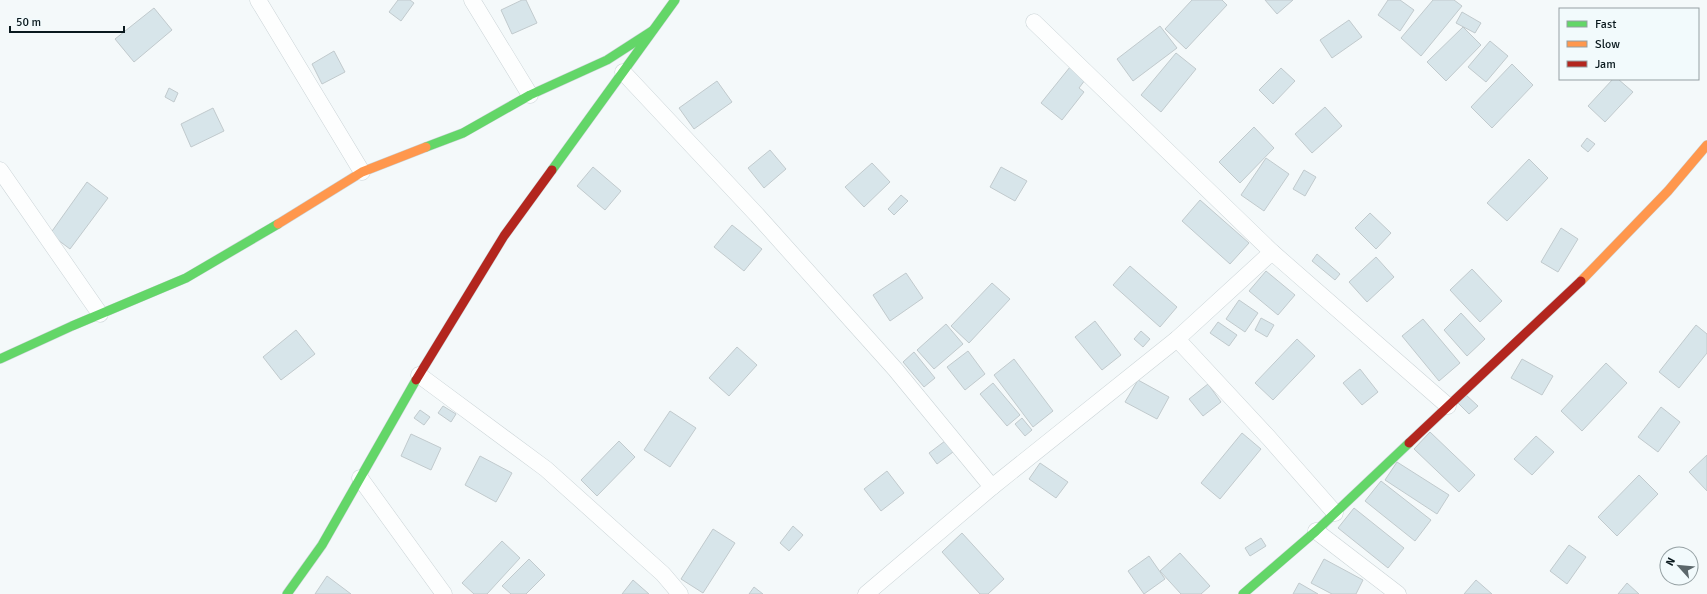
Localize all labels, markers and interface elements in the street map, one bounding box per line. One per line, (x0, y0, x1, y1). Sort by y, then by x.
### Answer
scale bar (10, 8, 124, 34)
legend (1559, 8, 1699, 80)
text: 50 m (16, 15, 41, 30)
text: Fast (1595, 17, 1616, 32)
text: Slow (1595, 37, 1620, 52)
text: Jam (1595, 57, 1616, 72)
north arrow (1659, 546, 1699, 586)
text: N (1663, 555, 1678, 568)

